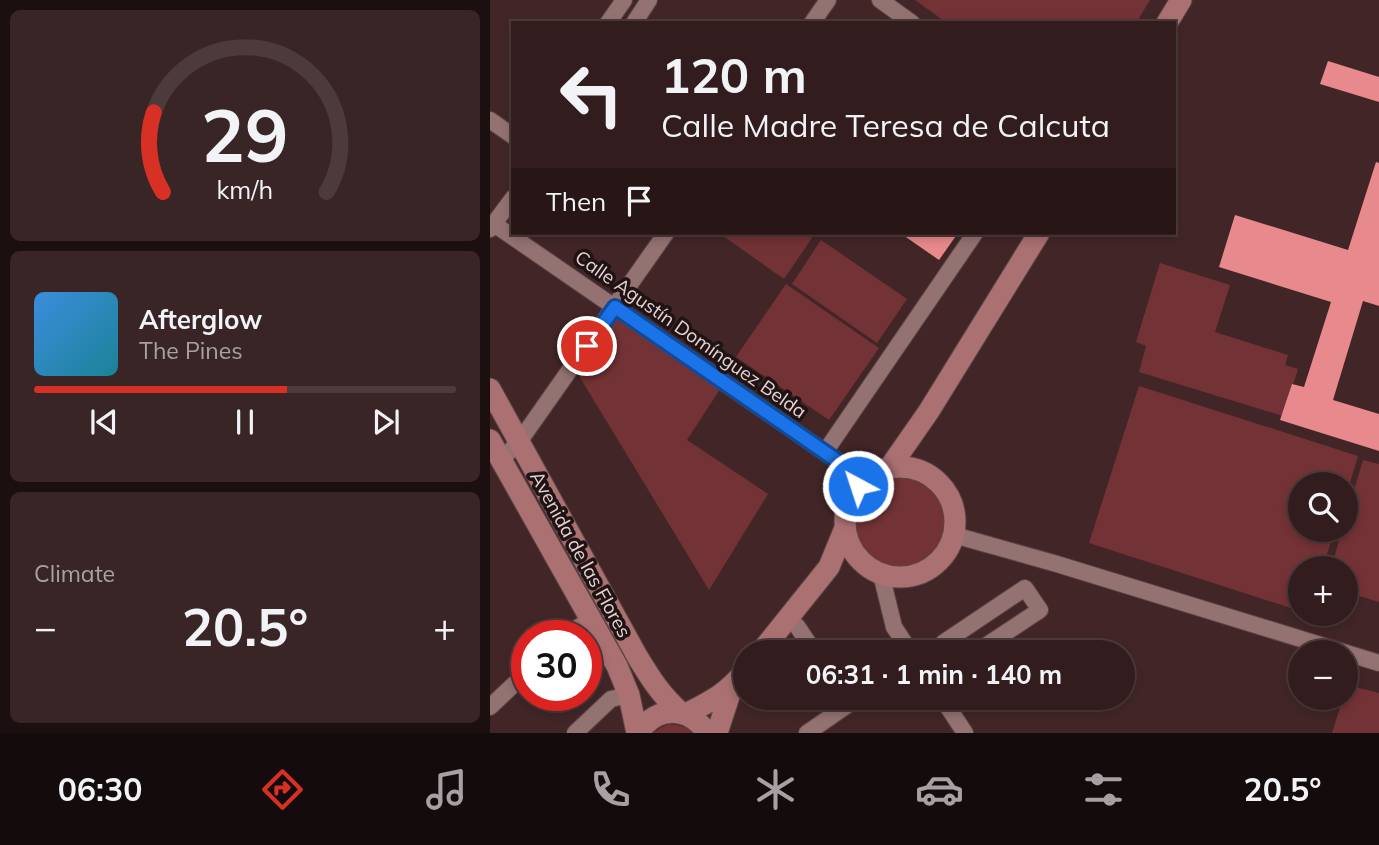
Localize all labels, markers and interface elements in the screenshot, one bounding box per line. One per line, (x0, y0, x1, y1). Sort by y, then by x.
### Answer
text: 120 m (661, 44, 807, 105)
icon: left (546, 49, 637, 140)
text: 29 (201, 89, 289, 180)
text: Calle Madre Teresa de Calcuta (661, 105, 1110, 145)
text: km/h (217, 173, 273, 204)
icon: arrive (620, 182, 658, 220)
text: Then (546, 185, 606, 218)
street label: Calle Agustín Domínguez Belda (571, 245, 811, 423)
text: Afterglow (139, 303, 262, 336)
pin (557, 316, 617, 376)
icon: arrive (568, 327, 606, 365)
text: The Pines (139, 336, 243, 365)
icon: previous (85, 403, 123, 441)
icon: pause (226, 403, 264, 441)
icon: next (367, 403, 405, 441)
position arrow (821, 449, 895, 523)
street label: Avenida de las Flores (525, 467, 637, 641)
map controls (1288, 472, 1358, 710)
button: search (1288, 472, 1358, 542)
button: + (1288, 556, 1358, 626)
text: Climate (34, 559, 115, 588)
text: 20.5° (182, 594, 308, 659)
text: − (34, 603, 57, 651)
text: + (433, 603, 456, 651)
speed limit sign: 30 (511, 620, 602, 711)
button: − (1288, 640, 1358, 710)
text: 06:31 · 1 min · 140 m (806, 658, 1062, 691)
icon: directions (258, 765, 307, 814)
icon: music (422, 765, 471, 814)
icon: phone (586, 765, 635, 814)
icon: climate (751, 765, 800, 814)
icon: car (915, 765, 964, 814)
icon: filters (1079, 765, 1128, 814)
text: 06:30 (58, 769, 142, 809)
text: 20.5° (1244, 769, 1321, 809)

